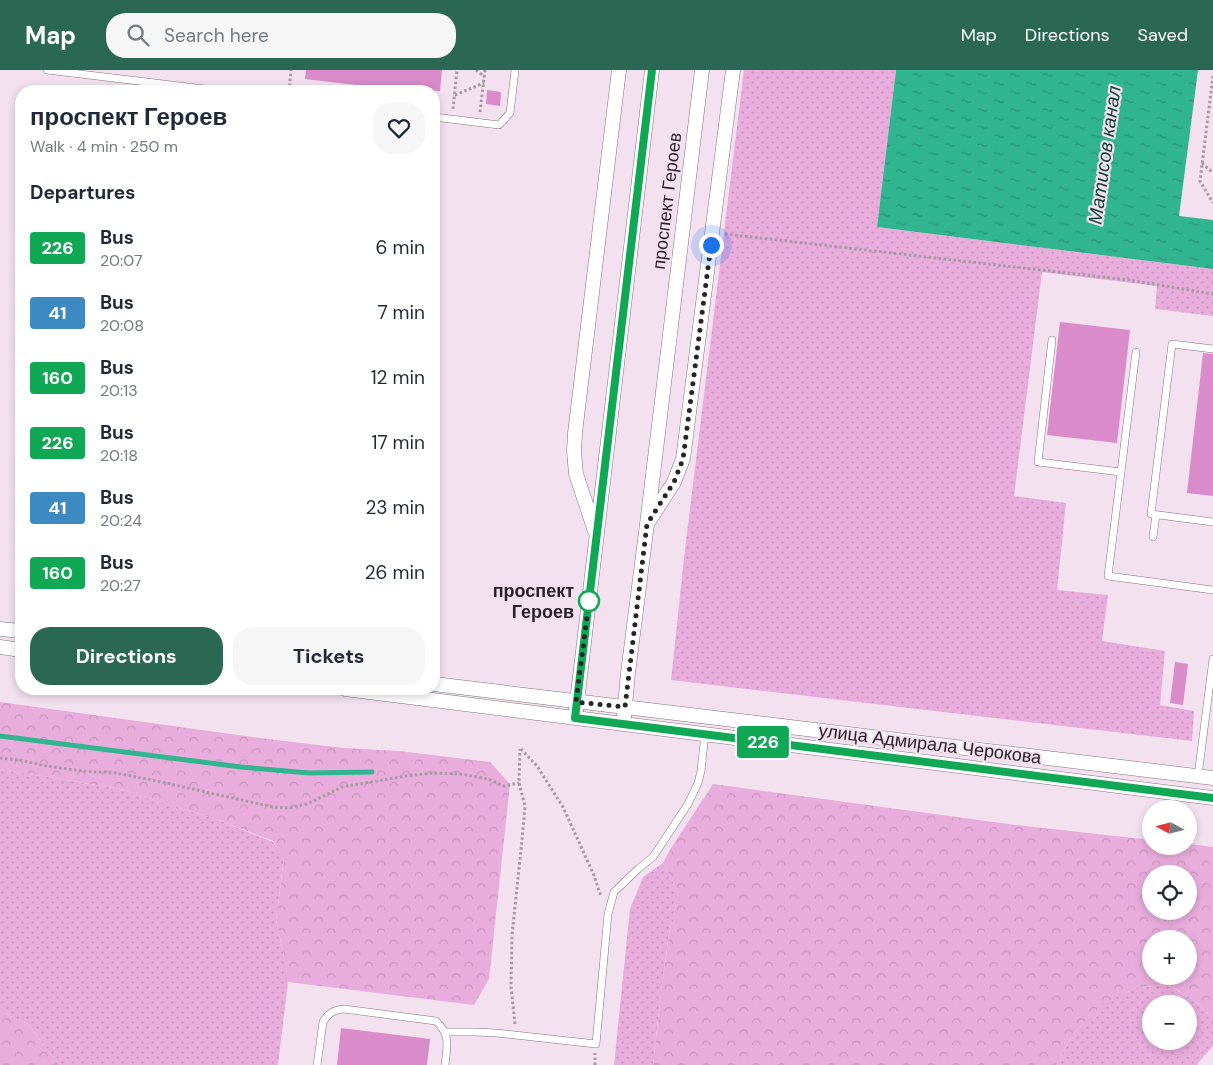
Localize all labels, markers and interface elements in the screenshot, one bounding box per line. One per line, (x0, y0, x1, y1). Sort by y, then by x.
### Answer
search box (106, 13, 456, 58)
text: Map (25, 20, 76, 51)
icon: search (124, 21, 152, 49)
text: Search here (164, 23, 269, 48)
text: Map (961, 23, 997, 47)
text: Directions (1025, 23, 1110, 47)
text: Saved (1138, 23, 1188, 47)
water label: Матисов канал (1082, 84, 1127, 226)
text: проспект Героев (30, 101, 227, 132)
button: heart (373, 102, 425, 154)
street label: проспект Героев (647, 131, 687, 271)
text: Walk · 4 min · 250 m (30, 136, 178, 157)
text: Departures (30, 180, 135, 205)
text: Bus (100, 225, 134, 250)
your location (699, 233, 724, 258)
text: 6 min (376, 235, 425, 260)
text: 226 (41, 236, 74, 260)
text: 20:07 (100, 250, 143, 271)
text: Bus (100, 290, 134, 315)
text: 7 min (377, 300, 425, 325)
text: 41 (48, 301, 67, 325)
text: 20:08 (100, 315, 144, 336)
text: Bus (100, 355, 134, 380)
text: 12 min (371, 365, 425, 390)
text: 160 (42, 366, 73, 390)
text: 20:13 (100, 380, 138, 401)
text: Bus (100, 420, 134, 445)
text: 17 min (371, 430, 425, 455)
text: 226 (41, 431, 74, 455)
text: 20:18 (100, 445, 138, 466)
text: Bus (100, 485, 134, 510)
text: 23 min (365, 495, 425, 520)
text: 41 (48, 496, 67, 520)
text: 20:24 (100, 510, 142, 531)
text: Bus (100, 550, 134, 575)
text: 26 min (365, 560, 425, 585)
text: 160 (42, 561, 73, 585)
text: 20:27 (100, 575, 141, 596)
place label: проспект Героев (493, 579, 574, 624)
marker: проспект Героев (578, 590, 600, 612)
button: Directions (30, 627, 223, 685)
button: Tickets (233, 627, 425, 685)
street label: улица Адмирала Черокова (817, 718, 1044, 770)
line badge: 226 (734, 726, 792, 758)
text: 226 (747, 730, 779, 754)
north arrow (1142, 800, 1198, 855)
map controls (1142, 800, 1197, 1050)
button: locate (1142, 865, 1197, 920)
button: + (1142, 930, 1197, 985)
button: − (1142, 995, 1197, 1050)

